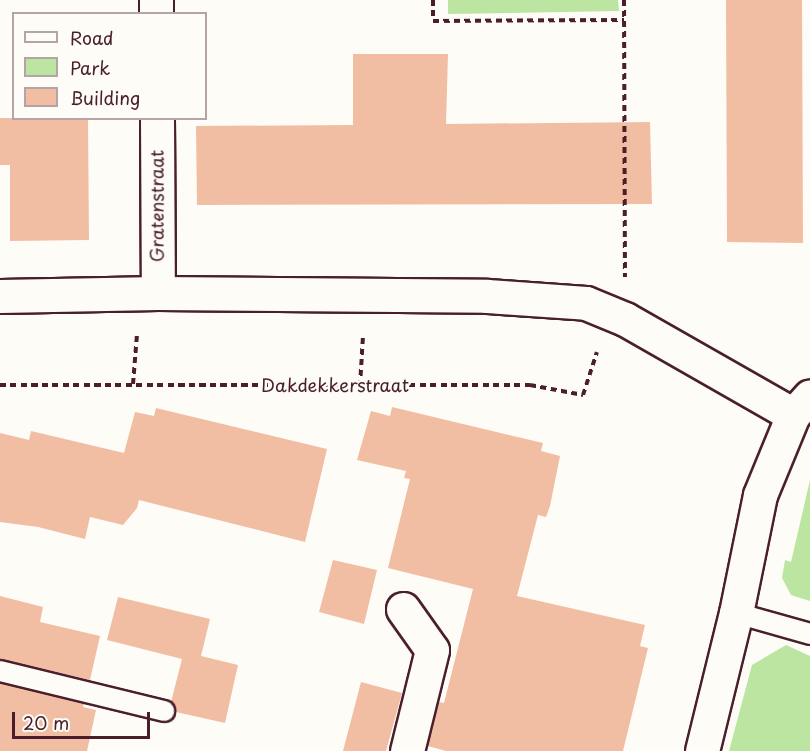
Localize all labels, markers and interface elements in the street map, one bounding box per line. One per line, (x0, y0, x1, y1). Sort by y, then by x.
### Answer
legend (12, 12, 207, 120)
text: Road (70, 24, 114, 51)
text: Park (70, 54, 110, 81)
text: Building (70, 84, 140, 111)
street label: Gratenstraat (146, 150, 168, 262)
street label: Dakdekkerstraat (261, 374, 409, 396)
scale bar (15, 700, 153, 738)
text: 20 m (23, 709, 69, 736)

